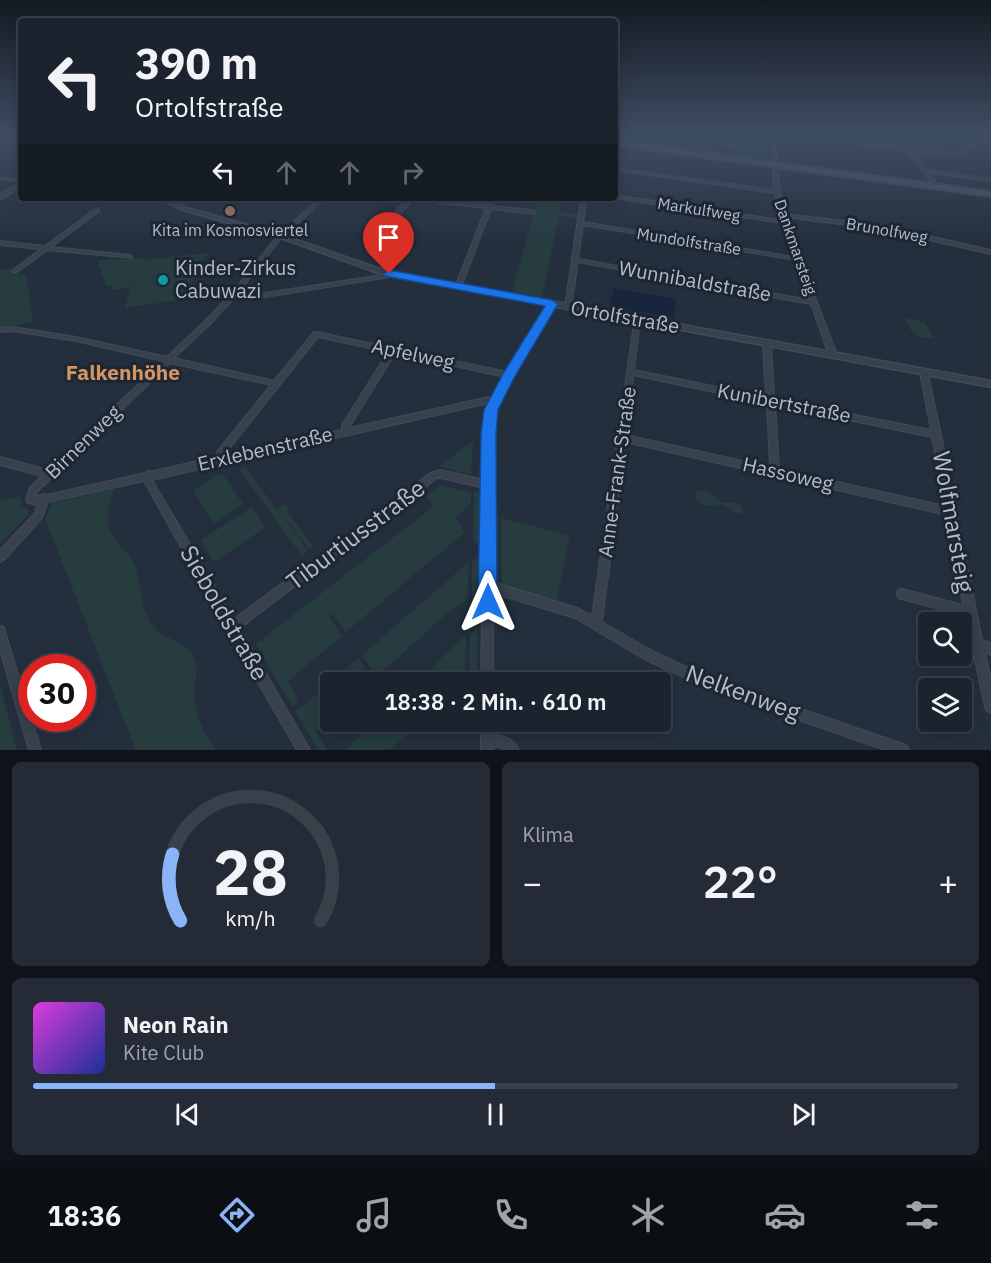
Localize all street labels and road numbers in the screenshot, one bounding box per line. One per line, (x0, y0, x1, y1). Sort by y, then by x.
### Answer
street label: Markulfweg (656, 193, 742, 226)
street label: Dankmarsteig (770, 197, 822, 298)
street label: Brunolfweg (845, 213, 930, 247)
street label: Mundolfstraße (635, 223, 743, 259)
street label: Wunnibaldstraße (617, 254, 774, 307)
street label: Ortolfstraße (569, 294, 682, 339)
street label: Apfelweg (369, 332, 457, 376)
street label: Kunibertstraße (715, 376, 853, 429)
street label: Anne-Frank-Straße (591, 385, 642, 559)
street label: Birnenweg (39, 398, 127, 485)
street label: Erxlebenstraße (195, 420, 335, 477)
street label: Wolfmarsteig (926, 449, 982, 595)
street label: Hassoweg (740, 450, 836, 497)
street label: Tiburtiusstraße (280, 472, 431, 597)
street label: Sieboldstraße (173, 539, 276, 686)
street label: Nelkenweg (682, 657, 805, 728)

